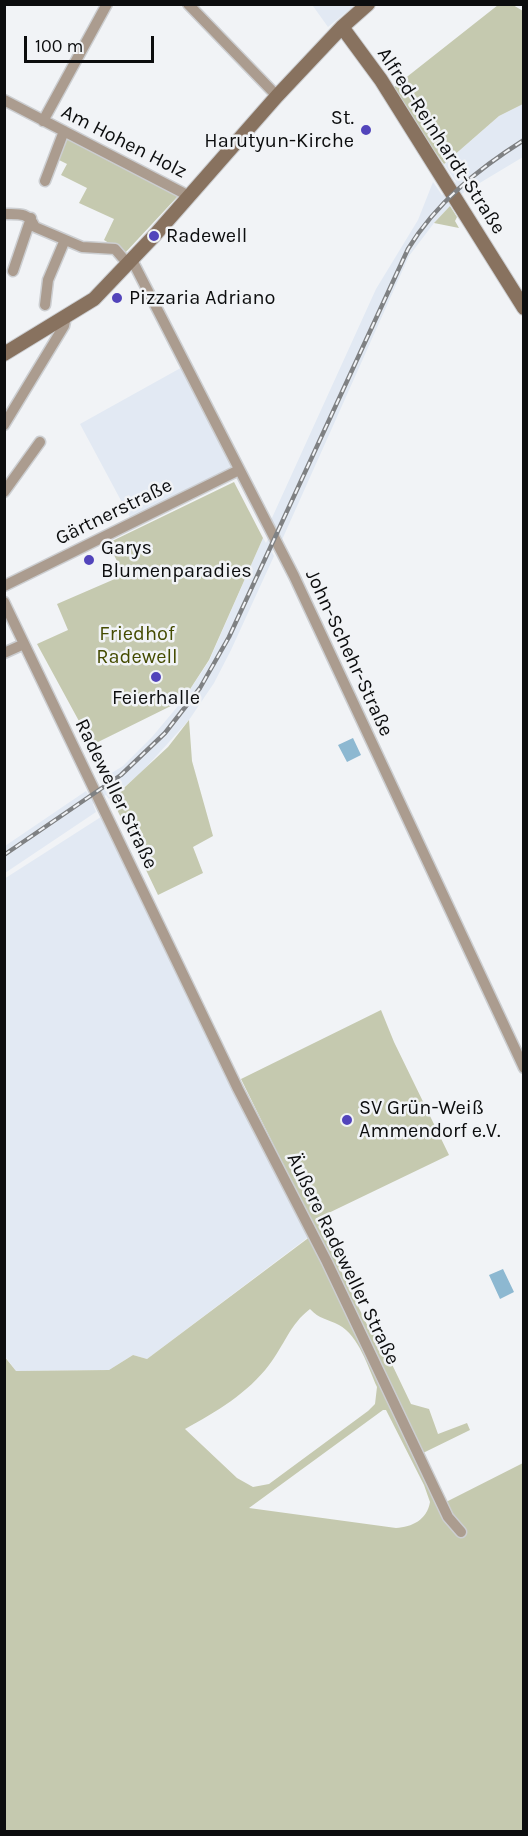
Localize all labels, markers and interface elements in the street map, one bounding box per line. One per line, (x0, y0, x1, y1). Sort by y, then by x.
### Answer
scale bar (27, 24, 158, 62)
text: 100 m (35, 35, 83, 57)
street label: Alfred-Reinhardt-Straße (372, 43, 510, 239)
street label: Am Hohen Holz (57, 100, 191, 184)
place label: St. Harutyun-Kirche (204, 106, 354, 153)
marker: St. Harutyun-Kirche (359, 123, 373, 137)
place label: Radewell (166, 224, 247, 248)
marker: Radewell (147, 229, 161, 243)
place label: Pizzaria Adriano (129, 286, 276, 310)
marker: Pizzaria Adriano (110, 291, 124, 305)
street label: Gärtnerstraße (52, 473, 176, 551)
place label: Garys Blumenparadies (101, 536, 252, 583)
marker: Garys Blumenparadies (82, 553, 96, 567)
street label: John-Schehr-Straße (300, 566, 398, 740)
park label: Friedhof Radewell (96, 622, 178, 669)
marker: Feierhalle (149, 670, 163, 684)
place label: Feierhalle (112, 686, 200, 710)
street label: Radeweller Straße (69, 715, 163, 873)
place label: SV Grün-Weiß Ammendorf e.V. (359, 1096, 501, 1143)
marker: SV Grün-Weiß Ammendorf e.V. (340, 1113, 354, 1127)
street label: Äußere Radeweller Straße (281, 1149, 405, 1369)

